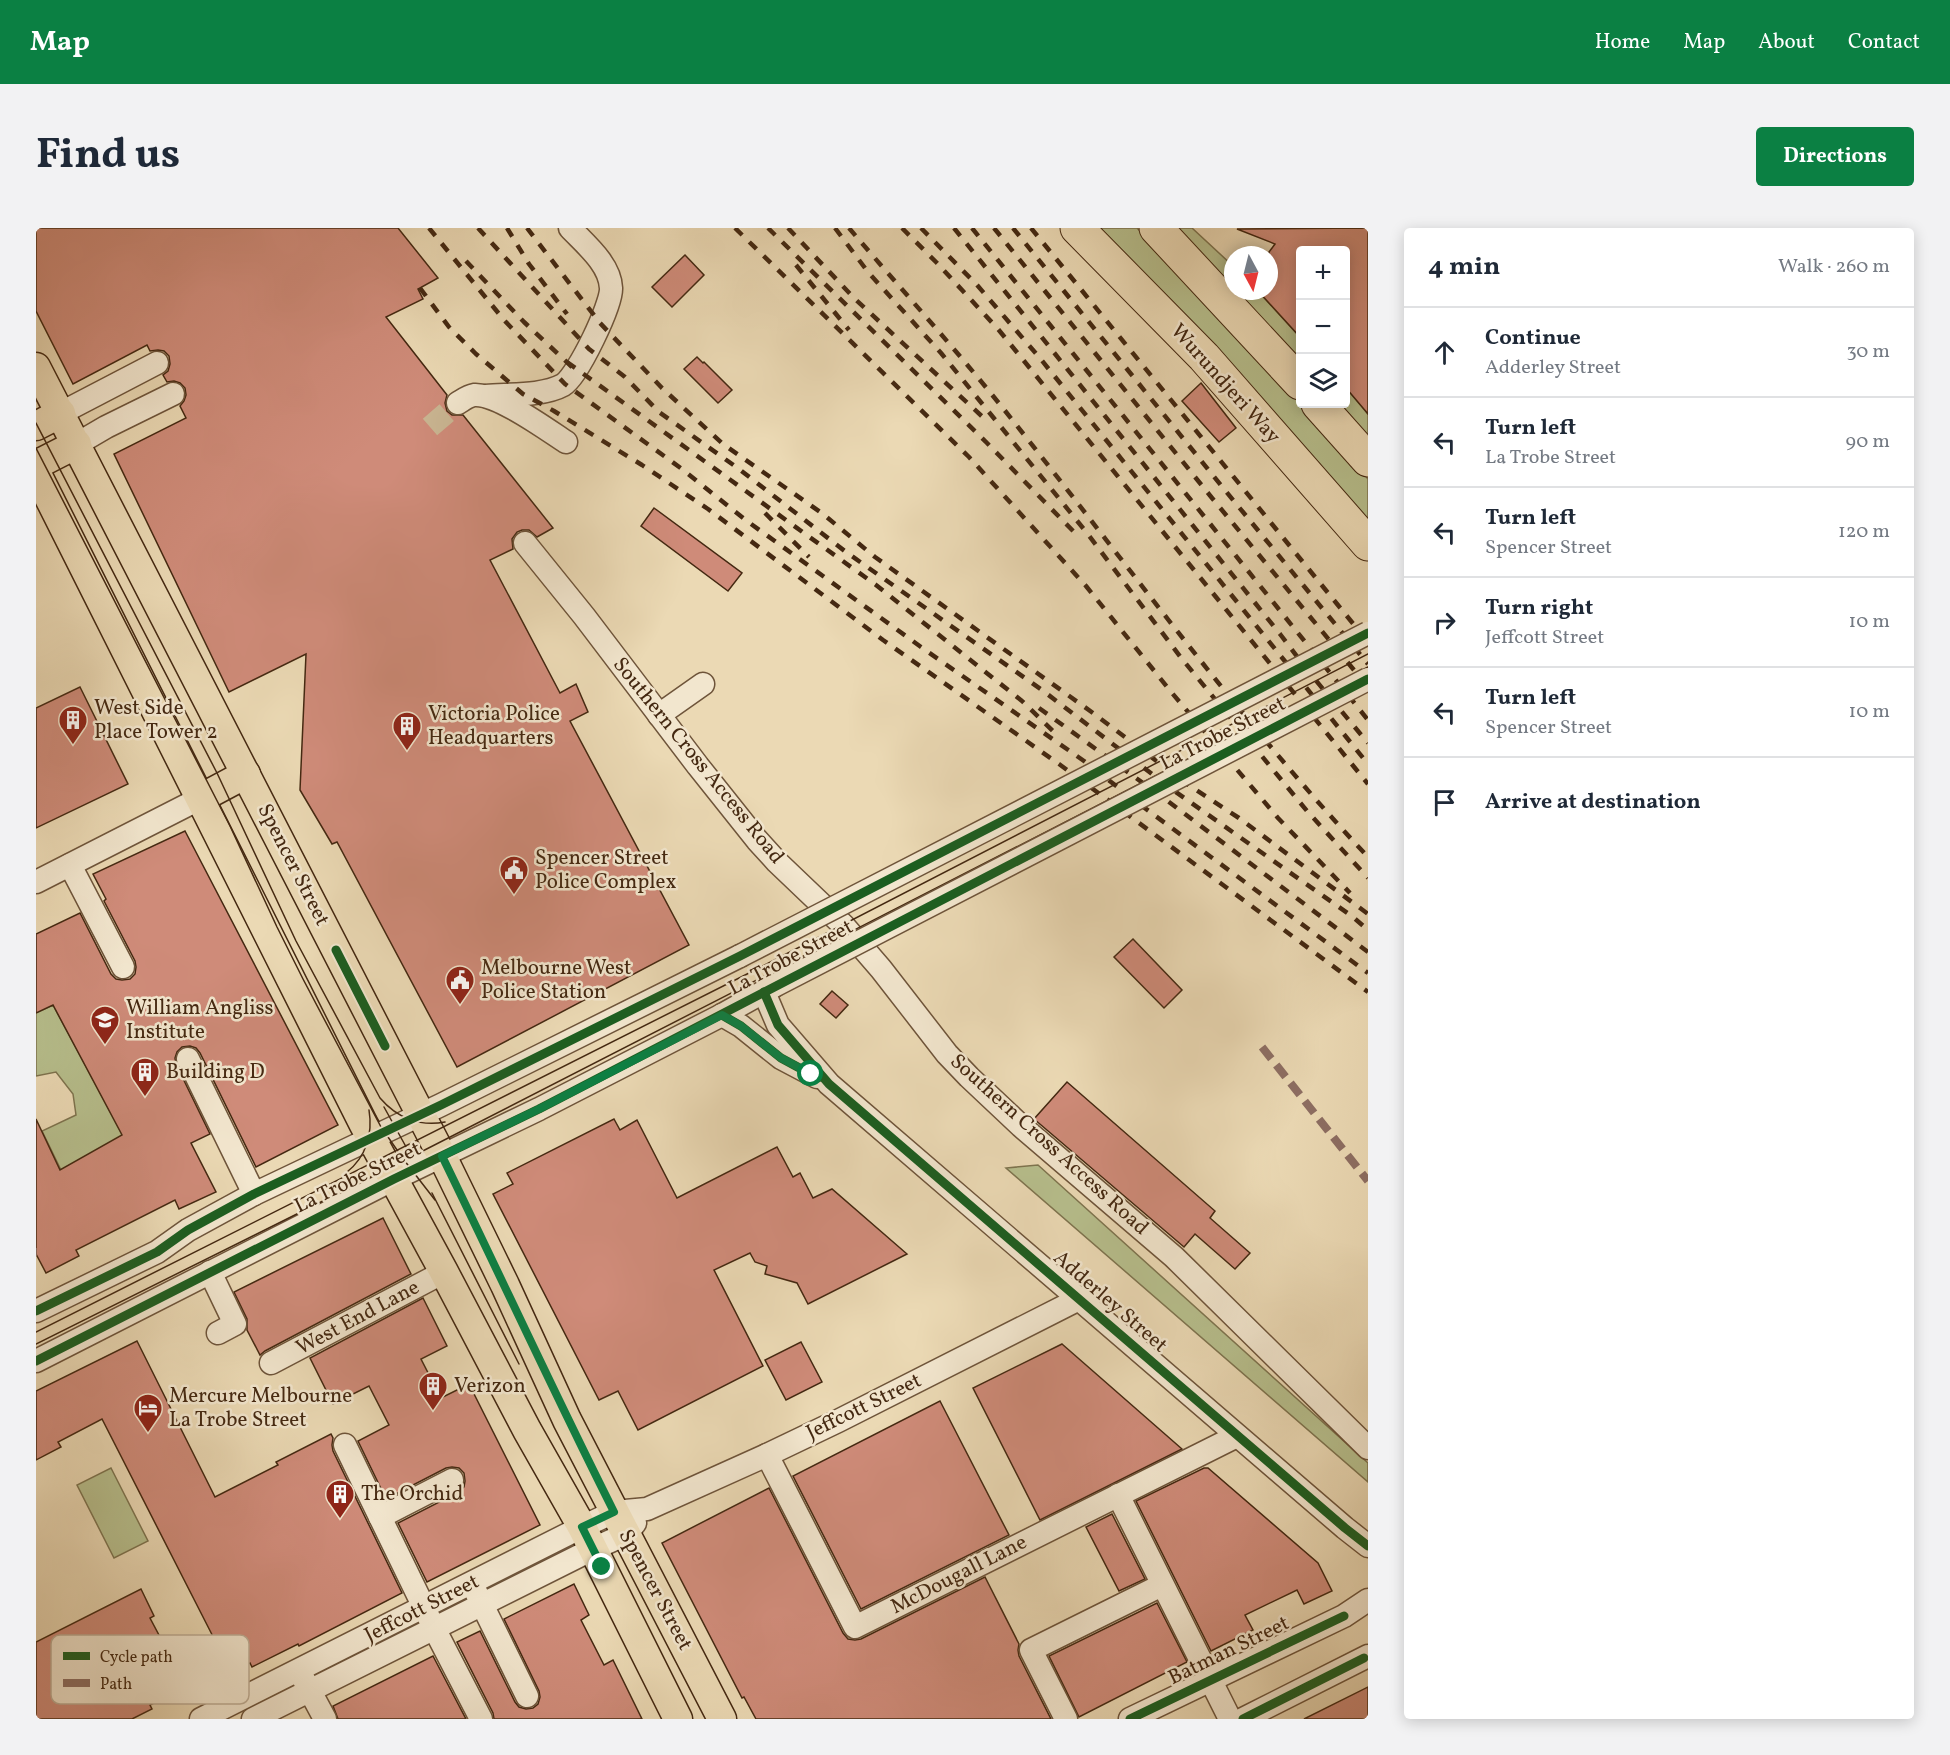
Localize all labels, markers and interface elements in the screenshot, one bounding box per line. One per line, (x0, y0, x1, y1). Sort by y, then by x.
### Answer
text: Map (30, 23, 90, 62)
text: Home (1595, 28, 1650, 57)
text: Map (1683, 28, 1725, 57)
text: About (1758, 28, 1815, 57)
text: Contact (1848, 28, 1920, 57)
text: Find us (36, 127, 180, 186)
button: Directions (1756, 127, 1914, 186)
north arrow (1224, 246, 1278, 300)
map controls (1296, 246, 1350, 408)
button: + (1296, 246, 1350, 300)
text: 4 min (1428, 249, 1500, 285)
text: Walk · 260 m (1778, 253, 1890, 281)
button: − (1296, 300, 1350, 354)
street label: Wurundjeri Way (1163, 318, 1287, 451)
text: Continue (1485, 323, 1581, 354)
icon: ahead (1428, 336, 1461, 369)
text: 30 m (1846, 338, 1890, 366)
button: layers (1296, 354, 1350, 408)
text: Adderley Street (1485, 354, 1621, 382)
text: Turn left (1485, 413, 1576, 444)
icon: left (1428, 426, 1461, 459)
text: 90 m (1846, 428, 1890, 456)
text: La Trobe Street (1485, 444, 1616, 472)
text: Turn left (1485, 503, 1576, 534)
icon: left (1428, 516, 1461, 549)
text: 120 m (1838, 518, 1890, 546)
text: Spencer Street (1485, 534, 1612, 562)
text: Turn right (1485, 593, 1593, 624)
icon: right (1428, 606, 1461, 639)
text: 10 m (1849, 608, 1890, 636)
text: Jeffcott Street (1485, 624, 1604, 652)
street label: Southern Cross Access Road (605, 651, 791, 871)
text: Turn left (1485, 683, 1576, 714)
street label: La Trobe Street (1155, 690, 1291, 778)
place label: West Side Place Tower 2 (94, 694, 218, 747)
icon: left (1428, 696, 1461, 729)
text: 10 m (1849, 698, 1890, 726)
place label: Victoria Police Headquarters (428, 700, 560, 753)
building icon: West Side Place Tower 2 (57, 704, 89, 746)
building icon: Victoria Police Headquarters (391, 710, 423, 752)
text: Spencer Street (1485, 714, 1612, 742)
icon: arrive (1428, 786, 1461, 819)
text: Arrive at destination (1485, 787, 1701, 818)
street label: Spencer Street (250, 799, 336, 931)
place label: Spencer Street Police Complex (535, 844, 676, 897)
public building icon: Spencer Street Police Complex (498, 854, 530, 896)
street label: La Trobe Street (723, 913, 859, 1003)
place label: Melbourne West Police Station (481, 954, 631, 1007)
public building icon: Melbourne West Police Station (444, 964, 476, 1006)
place label: William Angliss Institute (126, 994, 274, 1047)
school or university icon: William Angliss Institute (89, 1004, 121, 1046)
street label: Southern Cross Access Road (943, 1048, 1155, 1242)
building icon: Building D (129, 1056, 161, 1098)
place label: Building D (166, 1058, 265, 1087)
route start (797, 1060, 823, 1086)
street label: La Trobe Street (290, 1135, 426, 1221)
street label: Adderley Street (1047, 1244, 1173, 1360)
street label: West End Lane (291, 1273, 425, 1363)
street label: Jeffcott Street (801, 1367, 927, 1447)
building icon: Verizon (417, 1370, 449, 1412)
place label: Verizon (454, 1372, 526, 1401)
place label: Mercure Melbourne La Trobe Street (169, 1382, 352, 1435)
hotel icon: Mercure Melbourne La Trobe Street (132, 1392, 164, 1434)
building icon: The Orchid (324, 1478, 356, 1520)
place label: The Orchid (361, 1480, 463, 1509)
street label: Spencer Street (611, 1524, 699, 1656)
street label: McDougall Lane (886, 1528, 1032, 1622)
route end (588, 1553, 614, 1579)
street label: Jeffcott Street (360, 1568, 484, 1650)
street label: Batman Street (1164, 1609, 1294, 1693)
legend (51, 1635, 249, 1704)
text: Cycle path (100, 1647, 173, 1669)
text: Path (100, 1674, 132, 1696)

